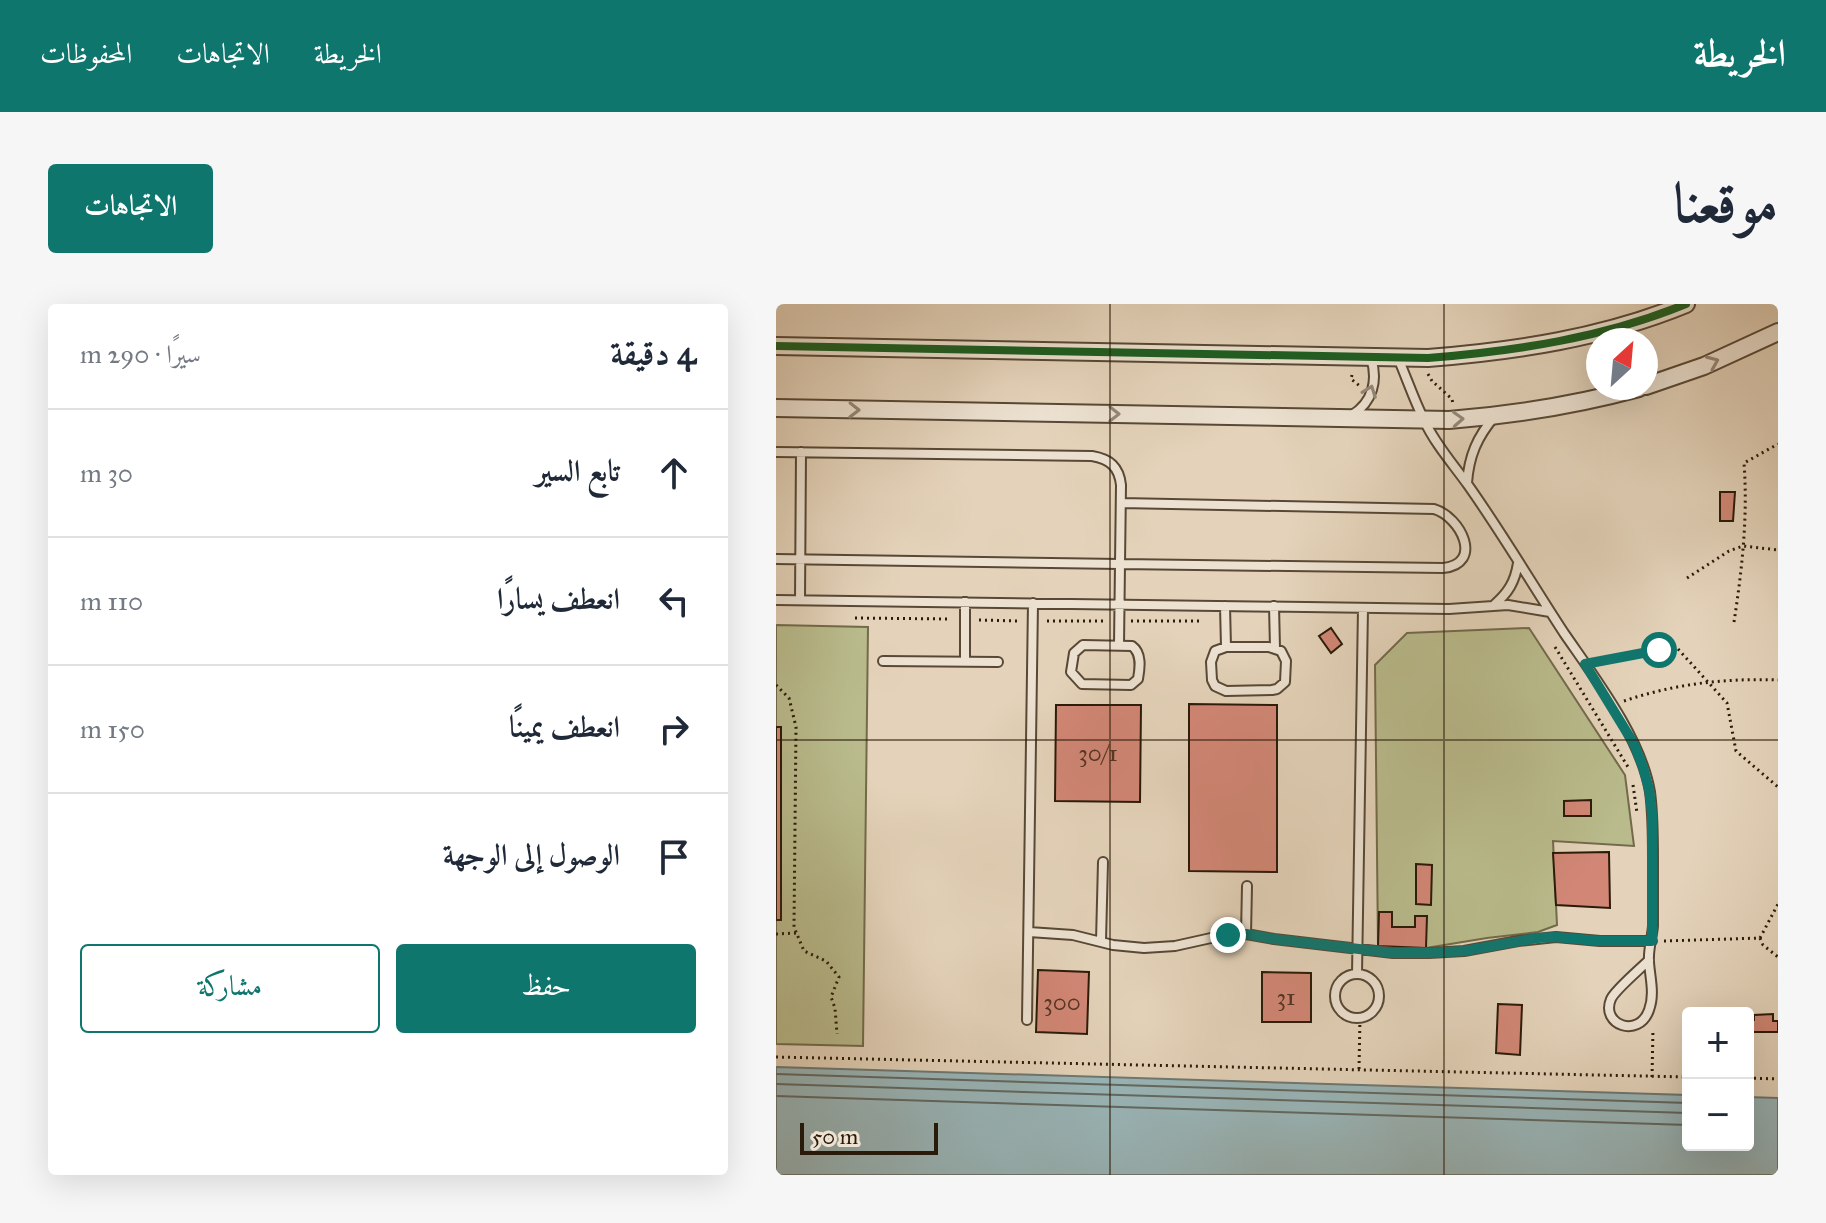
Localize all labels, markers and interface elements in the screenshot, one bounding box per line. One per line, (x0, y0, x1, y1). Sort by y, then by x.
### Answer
text: الخريطة (1694, 30, 1786, 76)
text: المحفوظات (40, 36, 132, 71)
text: الاتجاهات (176, 36, 270, 71)
text: الخريطة (314, 36, 382, 71)
button: الاتجاهات (48, 164, 213, 253)
text: موقعنا (1673, 169, 1778, 237)
north arrow (1586, 328, 1658, 400)
text: 4 دقيقة (610, 332, 696, 373)
text: سيرًا · 290 m (80, 338, 201, 370)
one-way arrow (1705, 355, 1719, 371)
one-way arrow (1360, 385, 1377, 399)
one-way arrow (848, 401, 861, 418)
one-way arrow (1108, 405, 1121, 423)
one-way arrow (1452, 411, 1465, 428)
icon: ahead (652, 451, 696, 495)
text: تابع السير (535, 453, 620, 489)
text: 30 m (80, 457, 133, 489)
icon: left (652, 579, 696, 623)
text: انعطف يسارًا (497, 581, 620, 617)
text: 110 m (80, 585, 143, 617)
route start (1641, 632, 1677, 668)
icon: right (652, 707, 696, 751)
text: انعطف يمينًا (509, 709, 620, 745)
text: 150 m (80, 713, 145, 745)
house number: 30/1 (1078, 738, 1118, 768)
icon: arrive (652, 835, 696, 879)
text: الوصول إلى الوجهة (443, 837, 620, 873)
route end (1210, 917, 1246, 953)
button: مشاركة (80, 944, 380, 1033)
button: حفظ (396, 944, 696, 1033)
house number: 31 (1276, 982, 1296, 1012)
house number: 300 (1043, 987, 1081, 1017)
map controls (1682, 1007, 1754, 1151)
button: + (1682, 1007, 1754, 1079)
button: − (1682, 1079, 1754, 1151)
scale bar (800, 1119, 938, 1155)
text: 50 m (812, 1123, 858, 1150)

